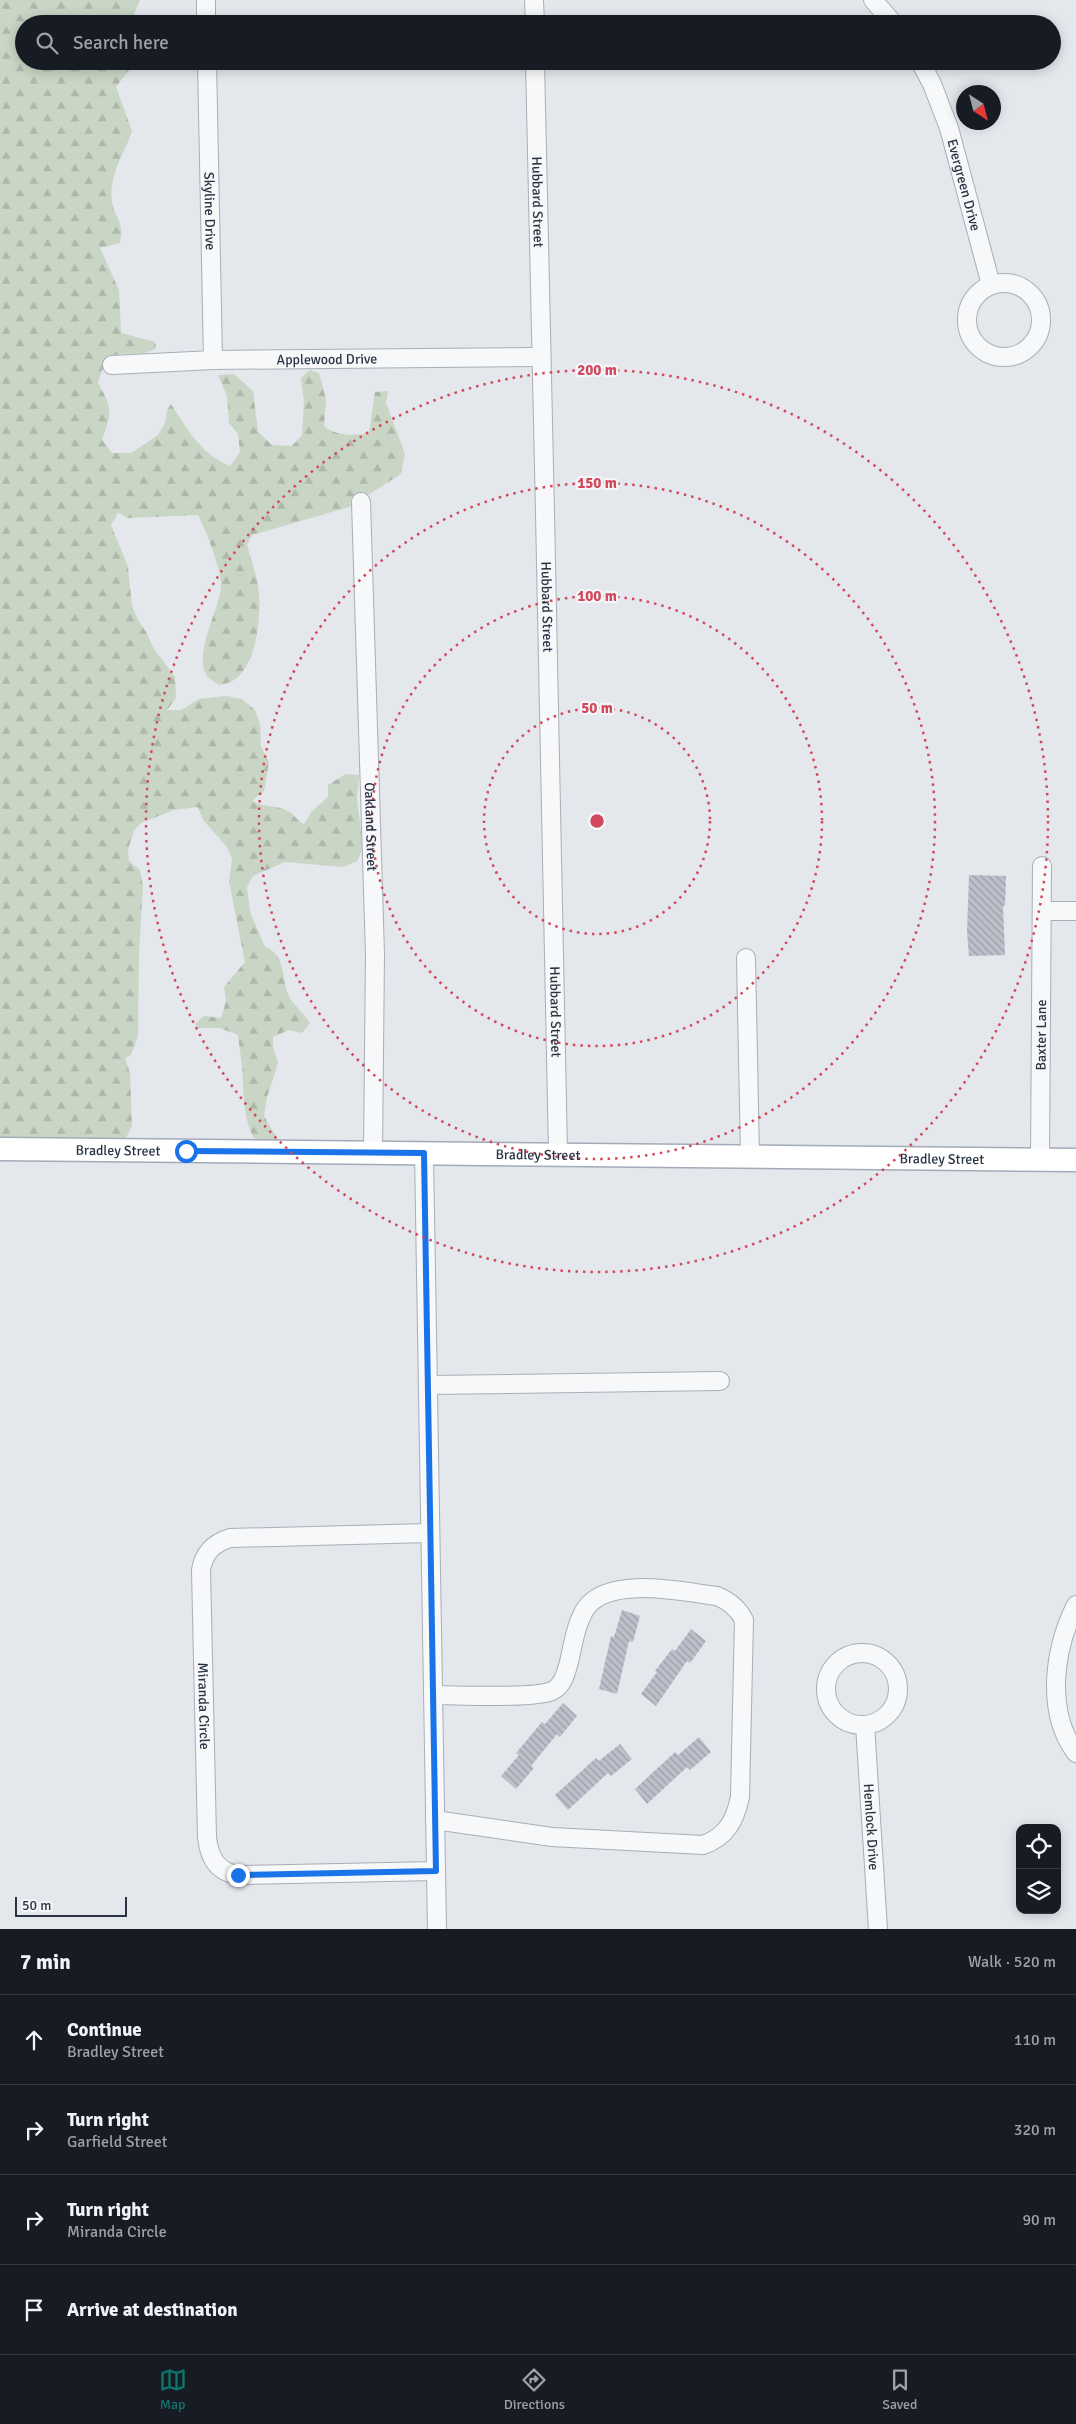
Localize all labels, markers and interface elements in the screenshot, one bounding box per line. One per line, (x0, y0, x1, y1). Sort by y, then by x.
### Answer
search box (15, 15, 1061, 70)
icon: search (33, 29, 61, 57)
text: Search here (73, 31, 169, 55)
north arrow (956, 85, 1001, 130)
street label: Evergreen Drive (944, 137, 985, 233)
street label: Hubbard Street (528, 156, 547, 248)
street label: Skyline Drive (201, 172, 219, 250)
street label: Applewood Drive (276, 350, 377, 368)
text: 200 m (577, 361, 617, 379)
text: 150 m (577, 474, 617, 492)
street label: Hubbard Street (538, 561, 557, 653)
text: 100 m (577, 587, 617, 605)
text: 50 m (581, 699, 613, 717)
street label: Oakland Street (361, 782, 381, 872)
centre of rings (588, 812, 606, 830)
street label: Hubbard Street (546, 966, 565, 1058)
street label: Baxter Lane (1032, 999, 1050, 1071)
route start (175, 1140, 198, 1163)
street label: Bradley Street (76, 1141, 161, 1159)
street label: Bradley Street (495, 1146, 581, 1163)
street label: Bradley Street (899, 1150, 985, 1168)
street label: Miranda Circle (195, 1662, 214, 1750)
street label: Hemlock Drive (860, 1783, 883, 1871)
map controls (1016, 1824, 1061, 1914)
button: locate (1016, 1824, 1061, 1869)
route end (227, 1864, 250, 1887)
button: layers (1016, 1869, 1061, 1914)
scale bar (15, 1894, 128, 1917)
text: 50 m (22, 1897, 51, 1914)
text: 7 min (20, 1949, 71, 1975)
text: Walk · 520 m (968, 1952, 1056, 1972)
text: Continue (67, 2018, 142, 2042)
icon: ahead (20, 2026, 48, 2054)
text: 110 m (1014, 2030, 1056, 2050)
text: Bradley Street (67, 2042, 164, 2062)
text: Turn right (67, 2108, 149, 2132)
icon: right (20, 2116, 48, 2144)
text: 320 m (1014, 2120, 1056, 2140)
text: Garfield Street (67, 2132, 167, 2152)
text: Turn right (67, 2198, 149, 2222)
icon: right (20, 2206, 48, 2234)
text: 90 m (1022, 2210, 1056, 2230)
text: Miranda Circle (67, 2222, 167, 2242)
icon: arrive (20, 2296, 48, 2324)
text: Arrive at destination (67, 2298, 238, 2322)
tab: Map (159, 2366, 187, 2413)
tab: Directions (504, 2366, 565, 2413)
tab: Saved (882, 2366, 917, 2413)

